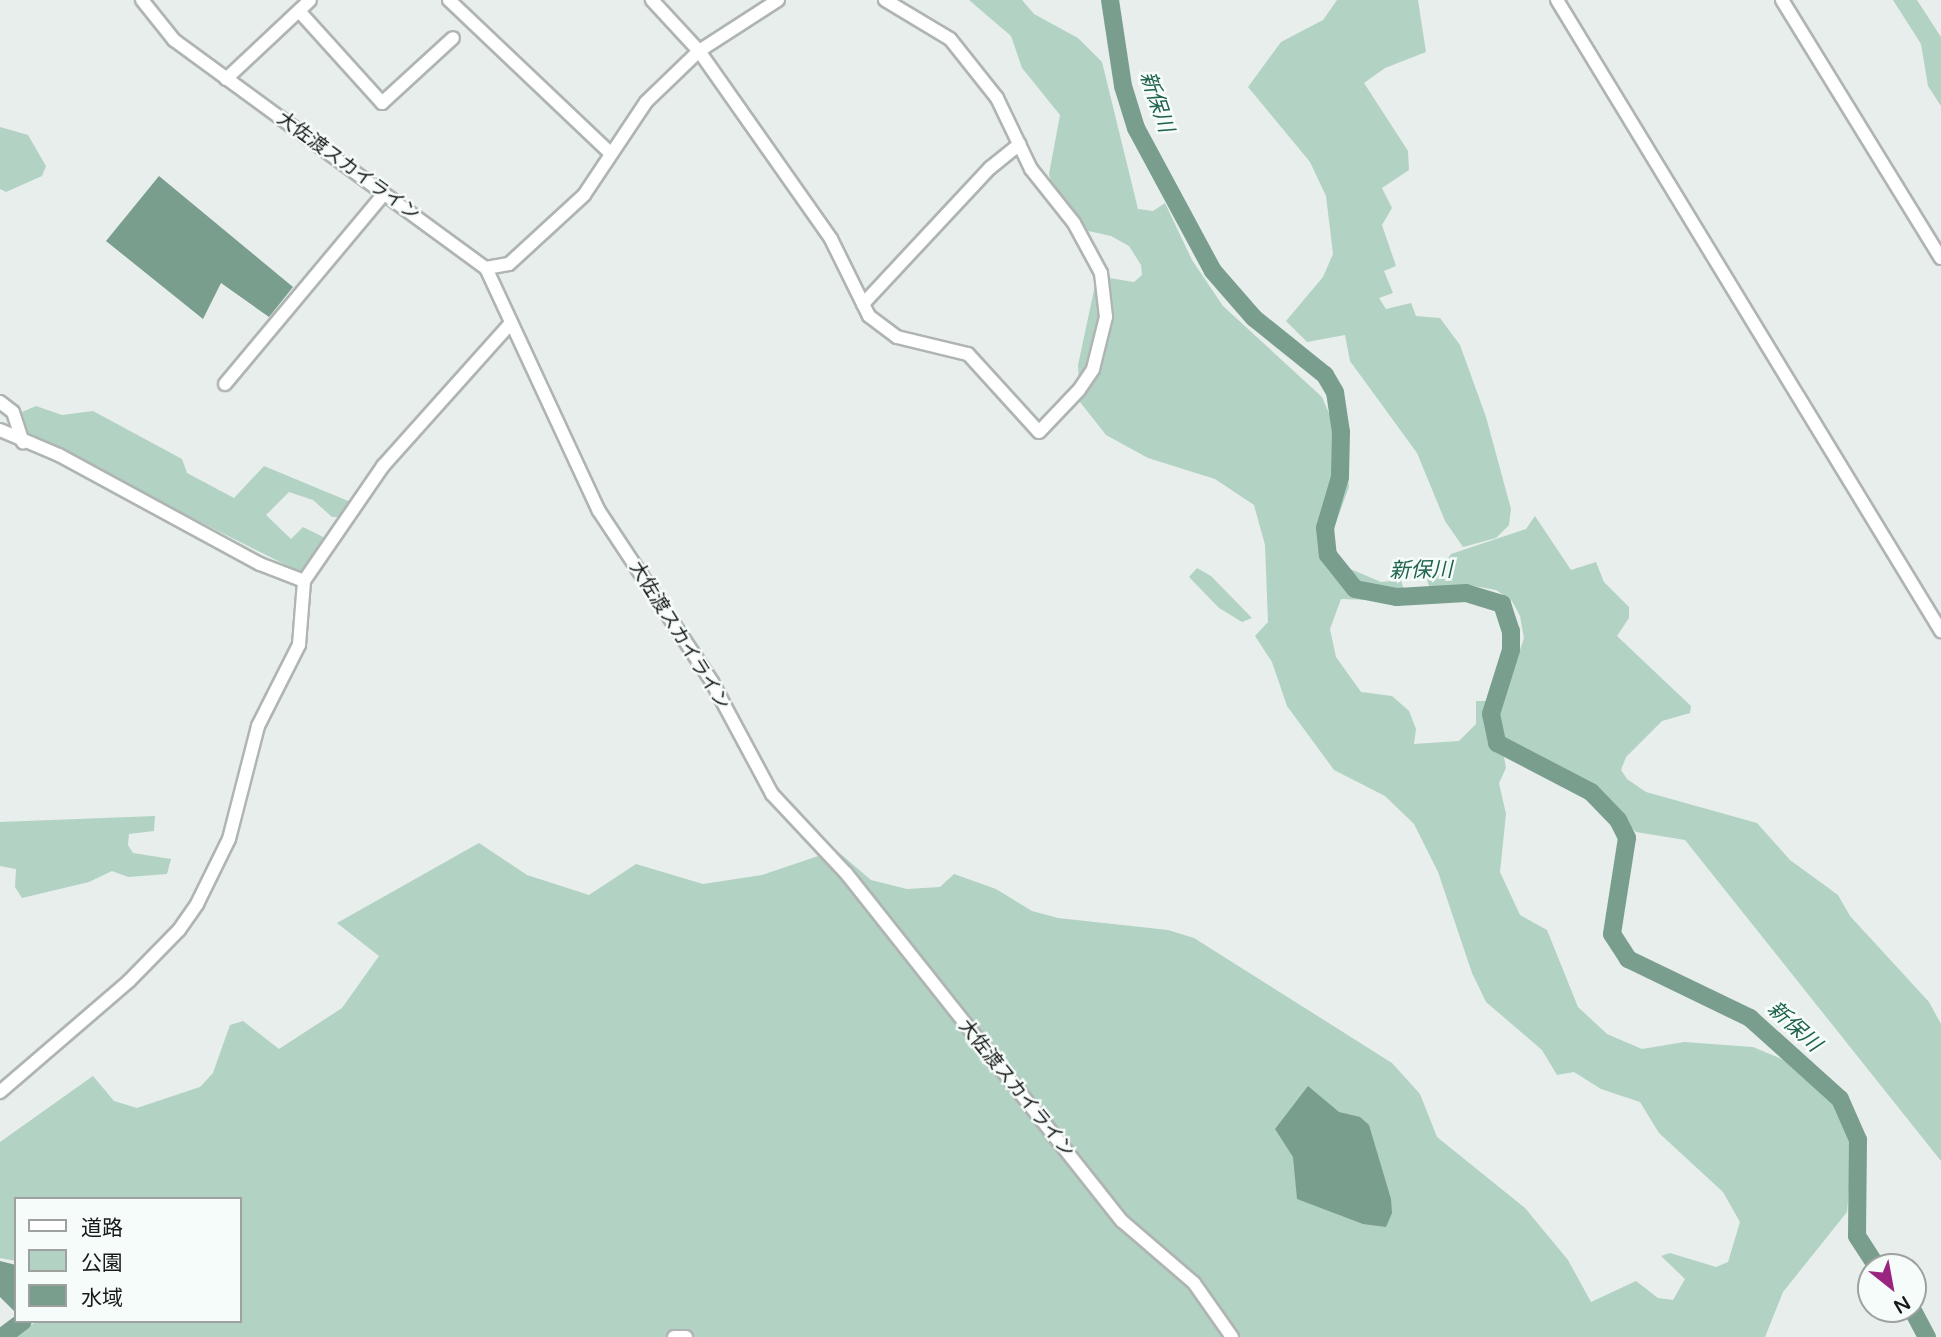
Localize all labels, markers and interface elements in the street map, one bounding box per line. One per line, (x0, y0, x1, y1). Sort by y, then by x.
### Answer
water label: 新保川 (1134, 68, 1178, 136)
street label: 大佐渡スカイライン (272, 108, 424, 226)
street label: 大佐渡スカイライン (624, 557, 734, 715)
water label: 新保川 (1389, 558, 1453, 584)
water label: 新保川 (1762, 997, 1826, 1057)
street label: 大佐渡スカイライン (953, 1015, 1079, 1163)
legend (14, 1197, 242, 1323)
text: 道路 (81, 1216, 123, 1241)
text: 公園 (81, 1251, 123, 1276)
north arrow (1857, 1253, 1927, 1323)
text: 水域 (81, 1286, 123, 1311)
text: N (1890, 1291, 1914, 1318)

